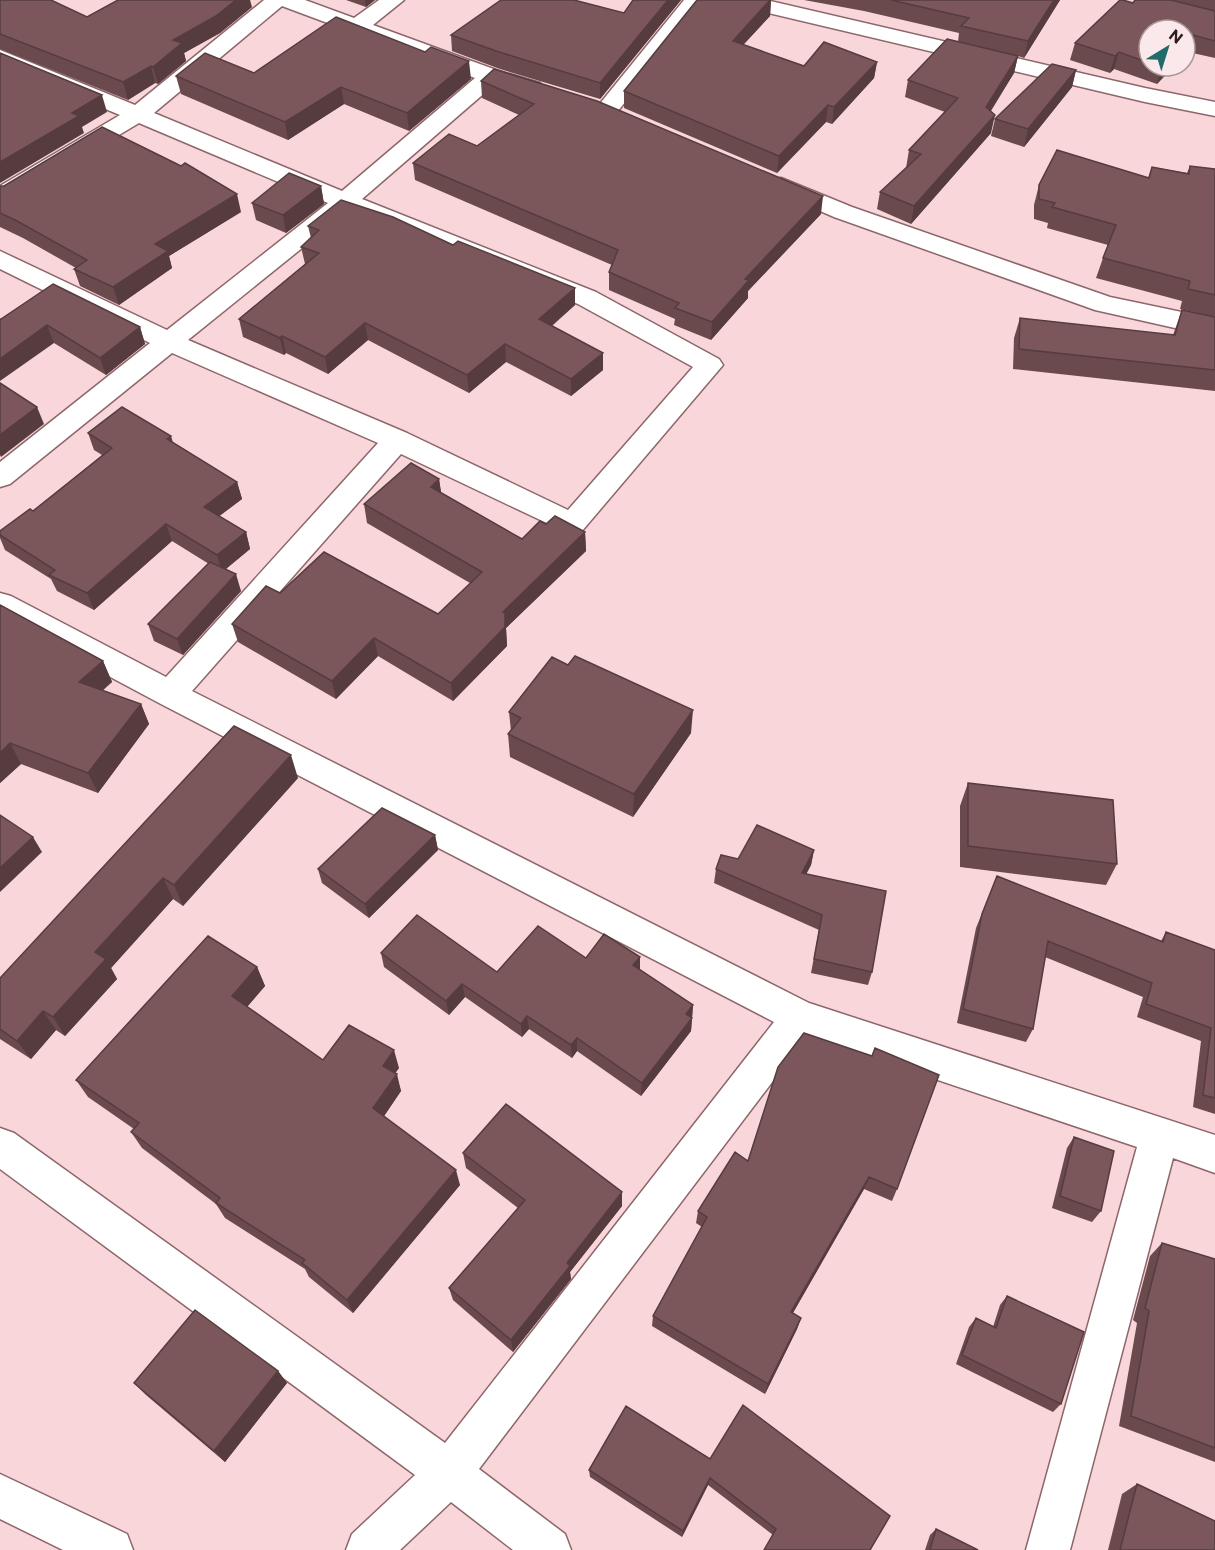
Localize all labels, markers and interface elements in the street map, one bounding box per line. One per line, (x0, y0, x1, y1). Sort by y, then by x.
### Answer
north arrow (1137, 18, 1197, 78)
text: N (1166, 25, 1187, 47)

